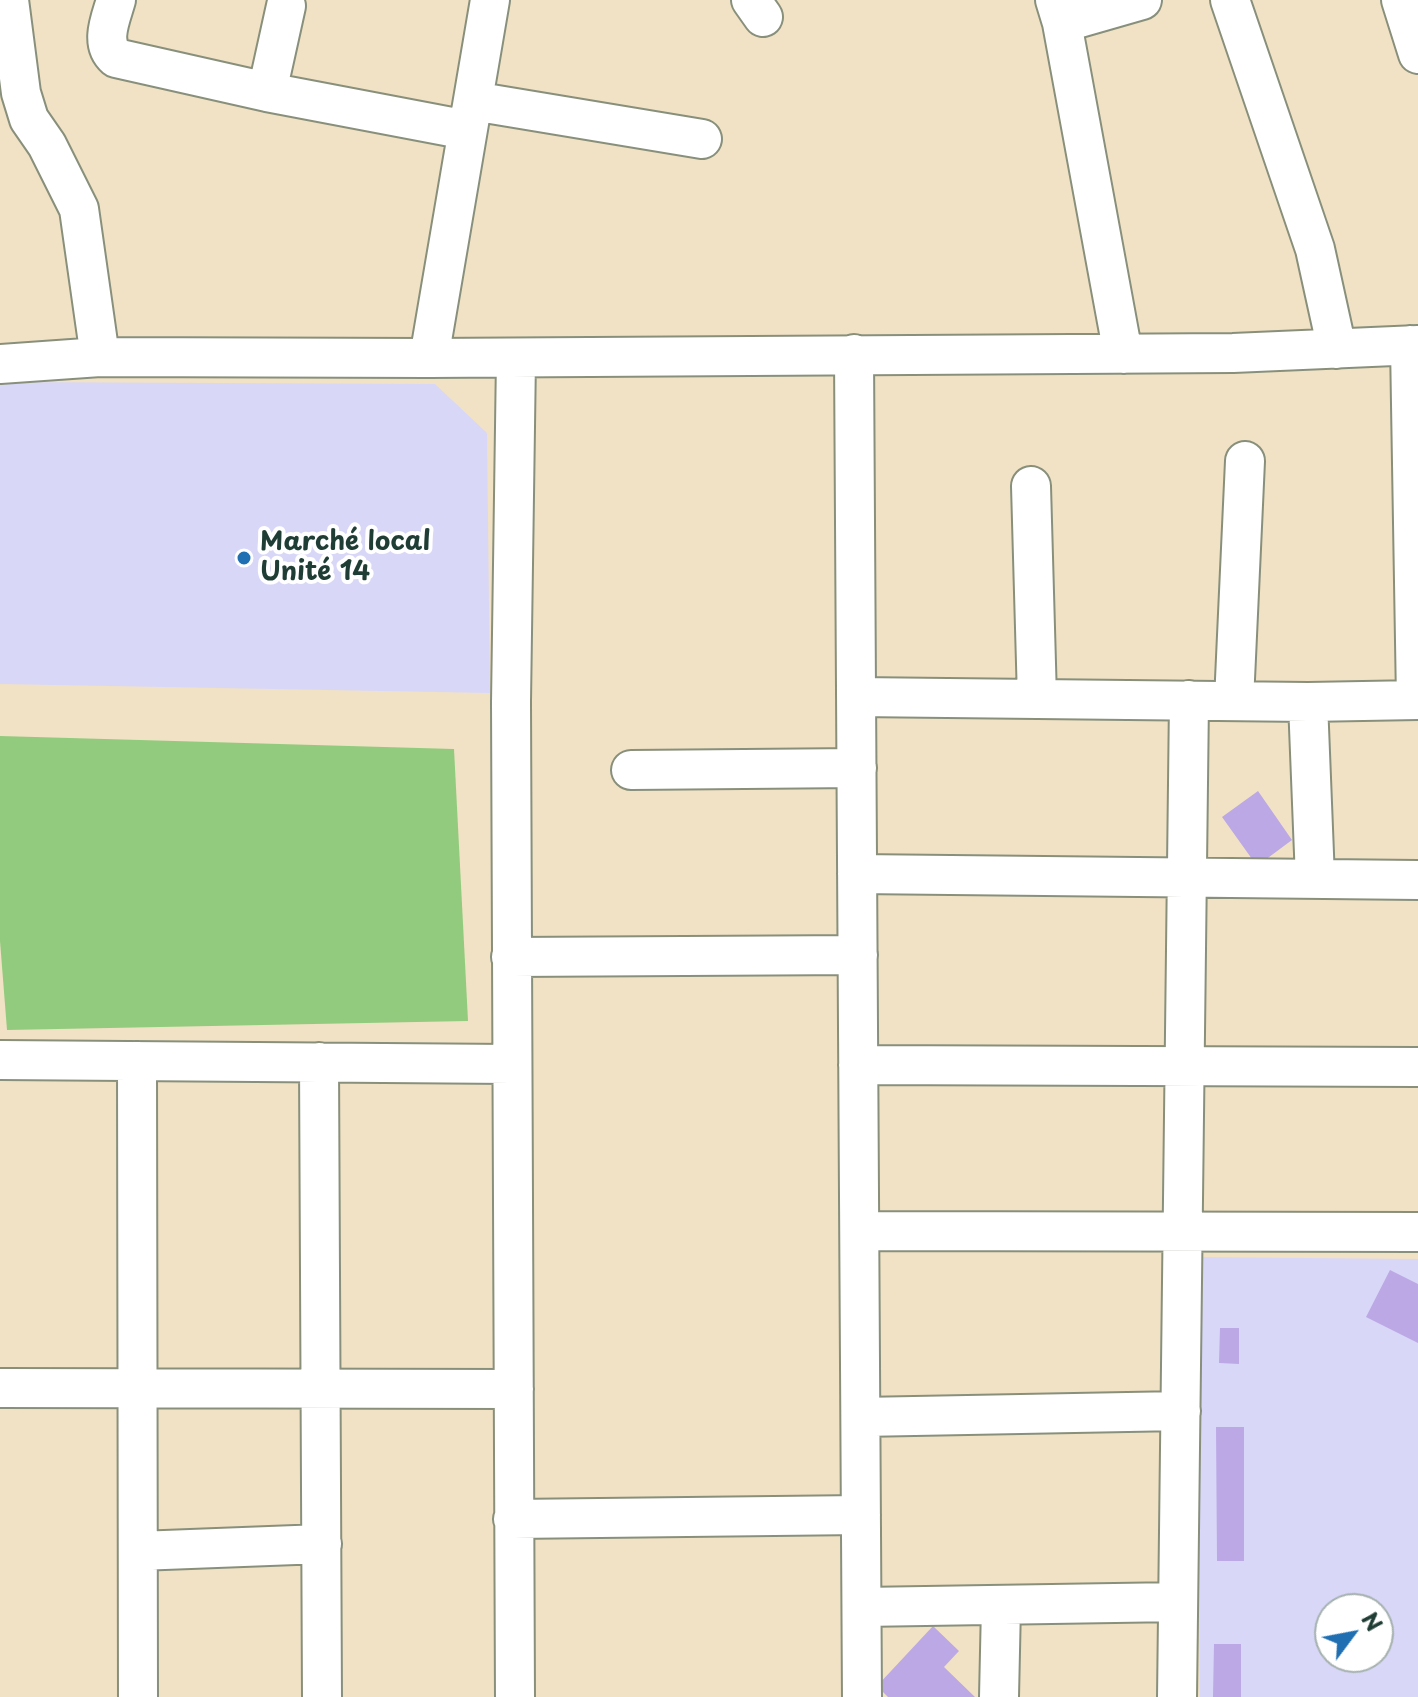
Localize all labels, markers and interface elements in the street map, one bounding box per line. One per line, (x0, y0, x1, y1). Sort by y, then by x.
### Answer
place label: Marché local Unité 14 (260, 527, 430, 588)
marker: Marché local Unité 14 (235, 549, 253, 567)
north arrow (1314, 1593, 1394, 1673)
text: N (1354, 1605, 1392, 1637)

